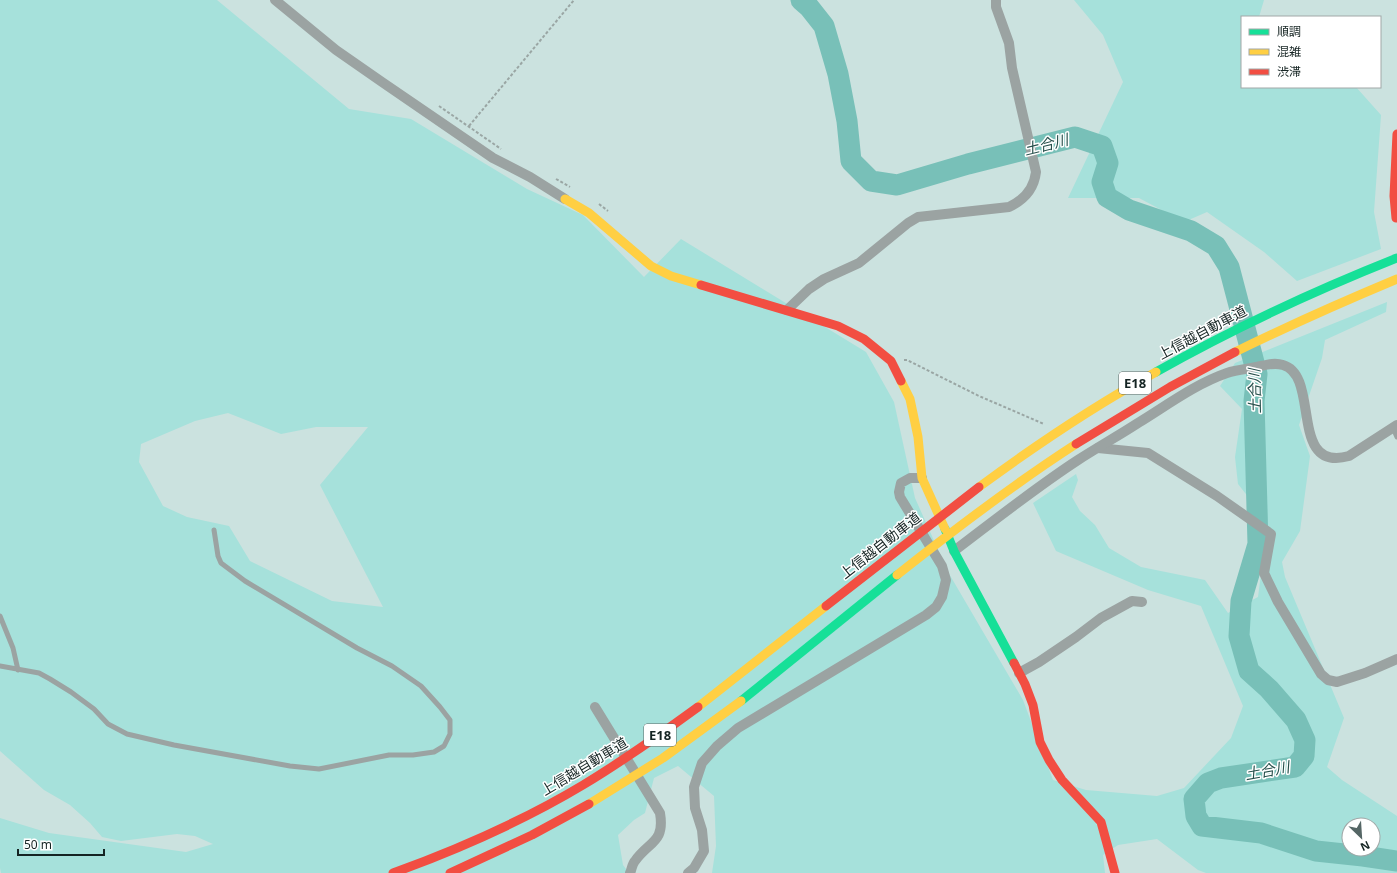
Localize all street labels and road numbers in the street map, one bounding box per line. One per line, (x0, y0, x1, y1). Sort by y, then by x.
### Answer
street label: 上信越自動車道 (1154, 301, 1250, 363)
road number: E18 (1119, 372, 1151, 394)
street label: 上信越自動車道 (836, 507, 924, 583)
road number: E18 (644, 724, 676, 746)
street label: 上信越自動車道 (537, 733, 631, 799)

